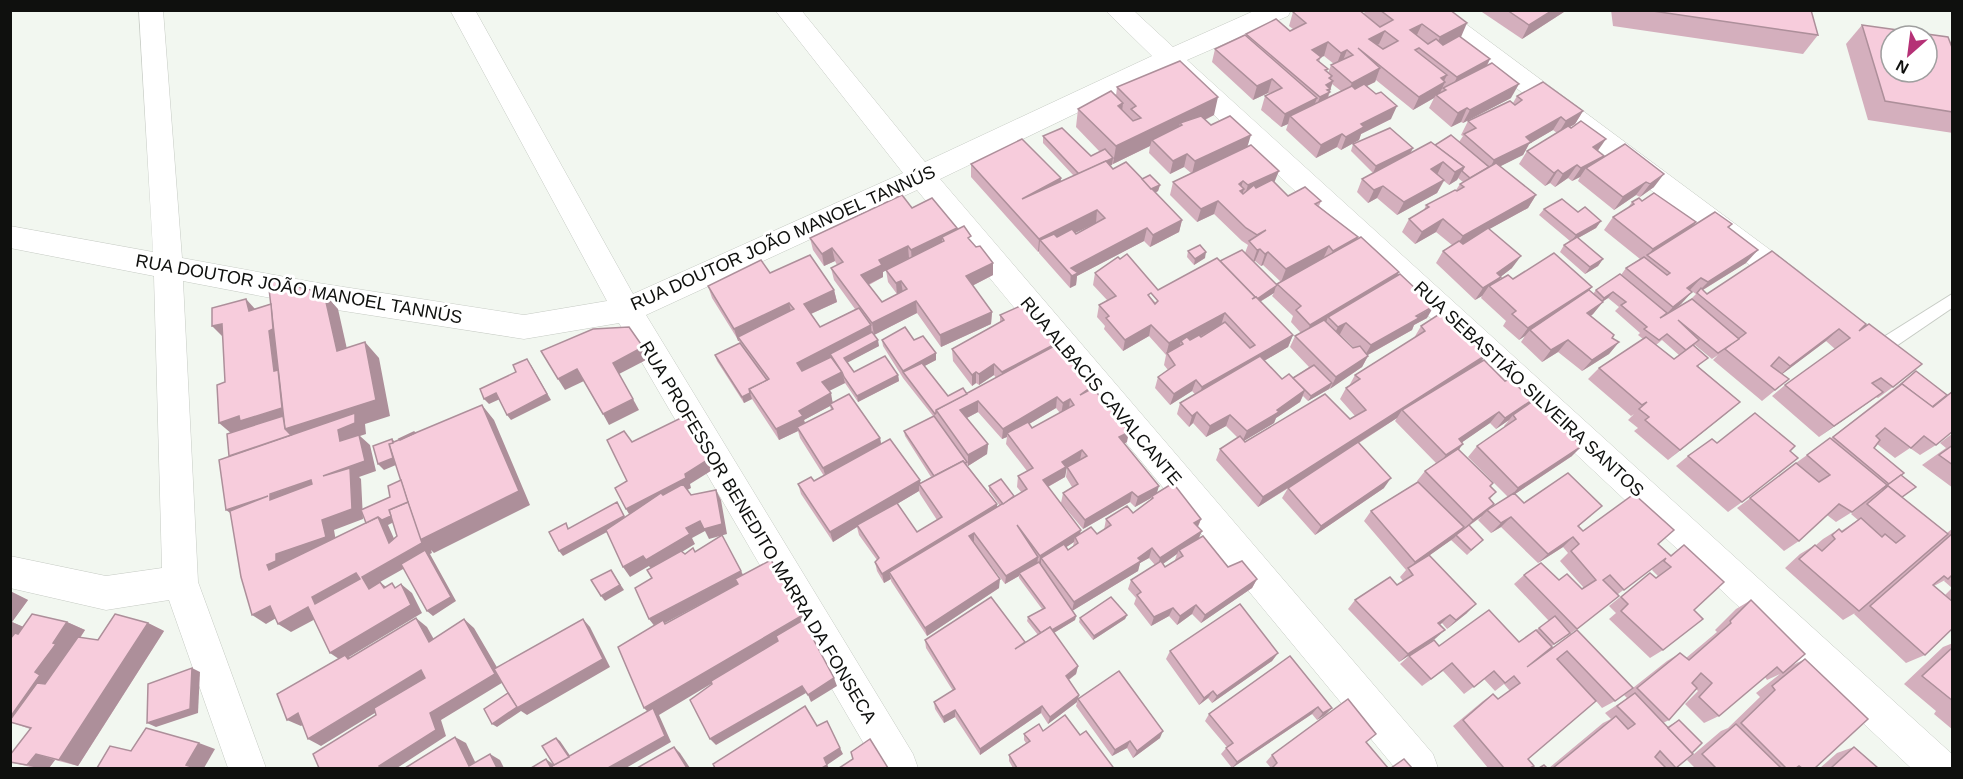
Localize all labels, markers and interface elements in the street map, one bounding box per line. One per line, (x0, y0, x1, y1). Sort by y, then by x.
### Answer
north arrow (1879, 24, 1939, 84)
text: N (1893, 57, 1911, 77)
street label: RUA DOUTOR JOÃO MANOEL TANNÚS (627, 161, 938, 315)
street label: RUA DOUTOR JOÃO MANOEL TANNÚS (134, 249, 464, 328)
street label: RUA SEBASTIÃO SILVEIRA SANTOS (1410, 276, 1649, 501)
street label: RUA ALBACIS CAVALCANTE (1016, 293, 1186, 489)
street label: RUA PROFESSOR BENEDITO MARRA DA FONSECA (636, 338, 880, 726)

